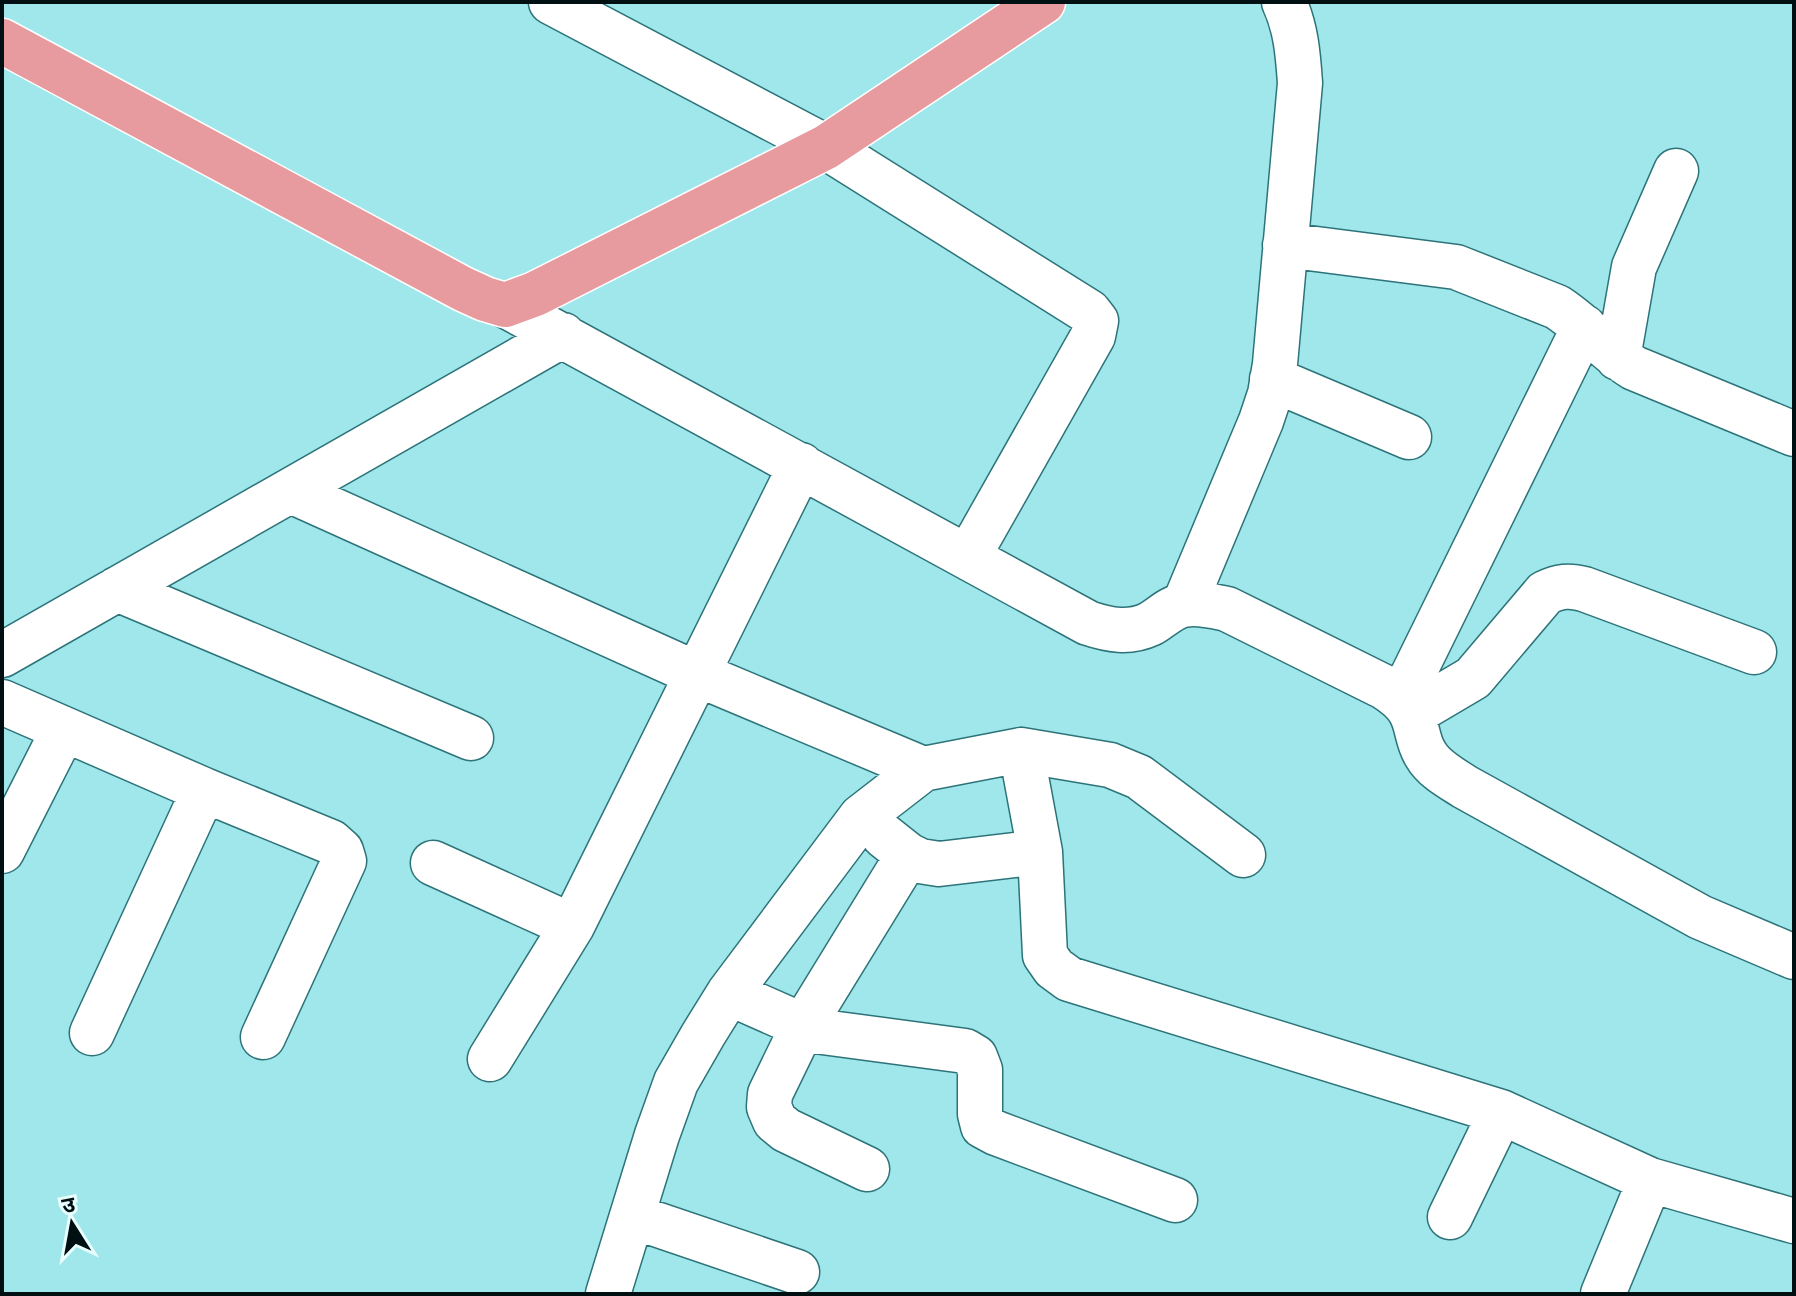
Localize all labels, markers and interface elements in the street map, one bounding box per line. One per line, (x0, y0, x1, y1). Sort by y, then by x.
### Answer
north arrow (32, 1184, 112, 1264)
text: उ (59, 1189, 78, 1219)

